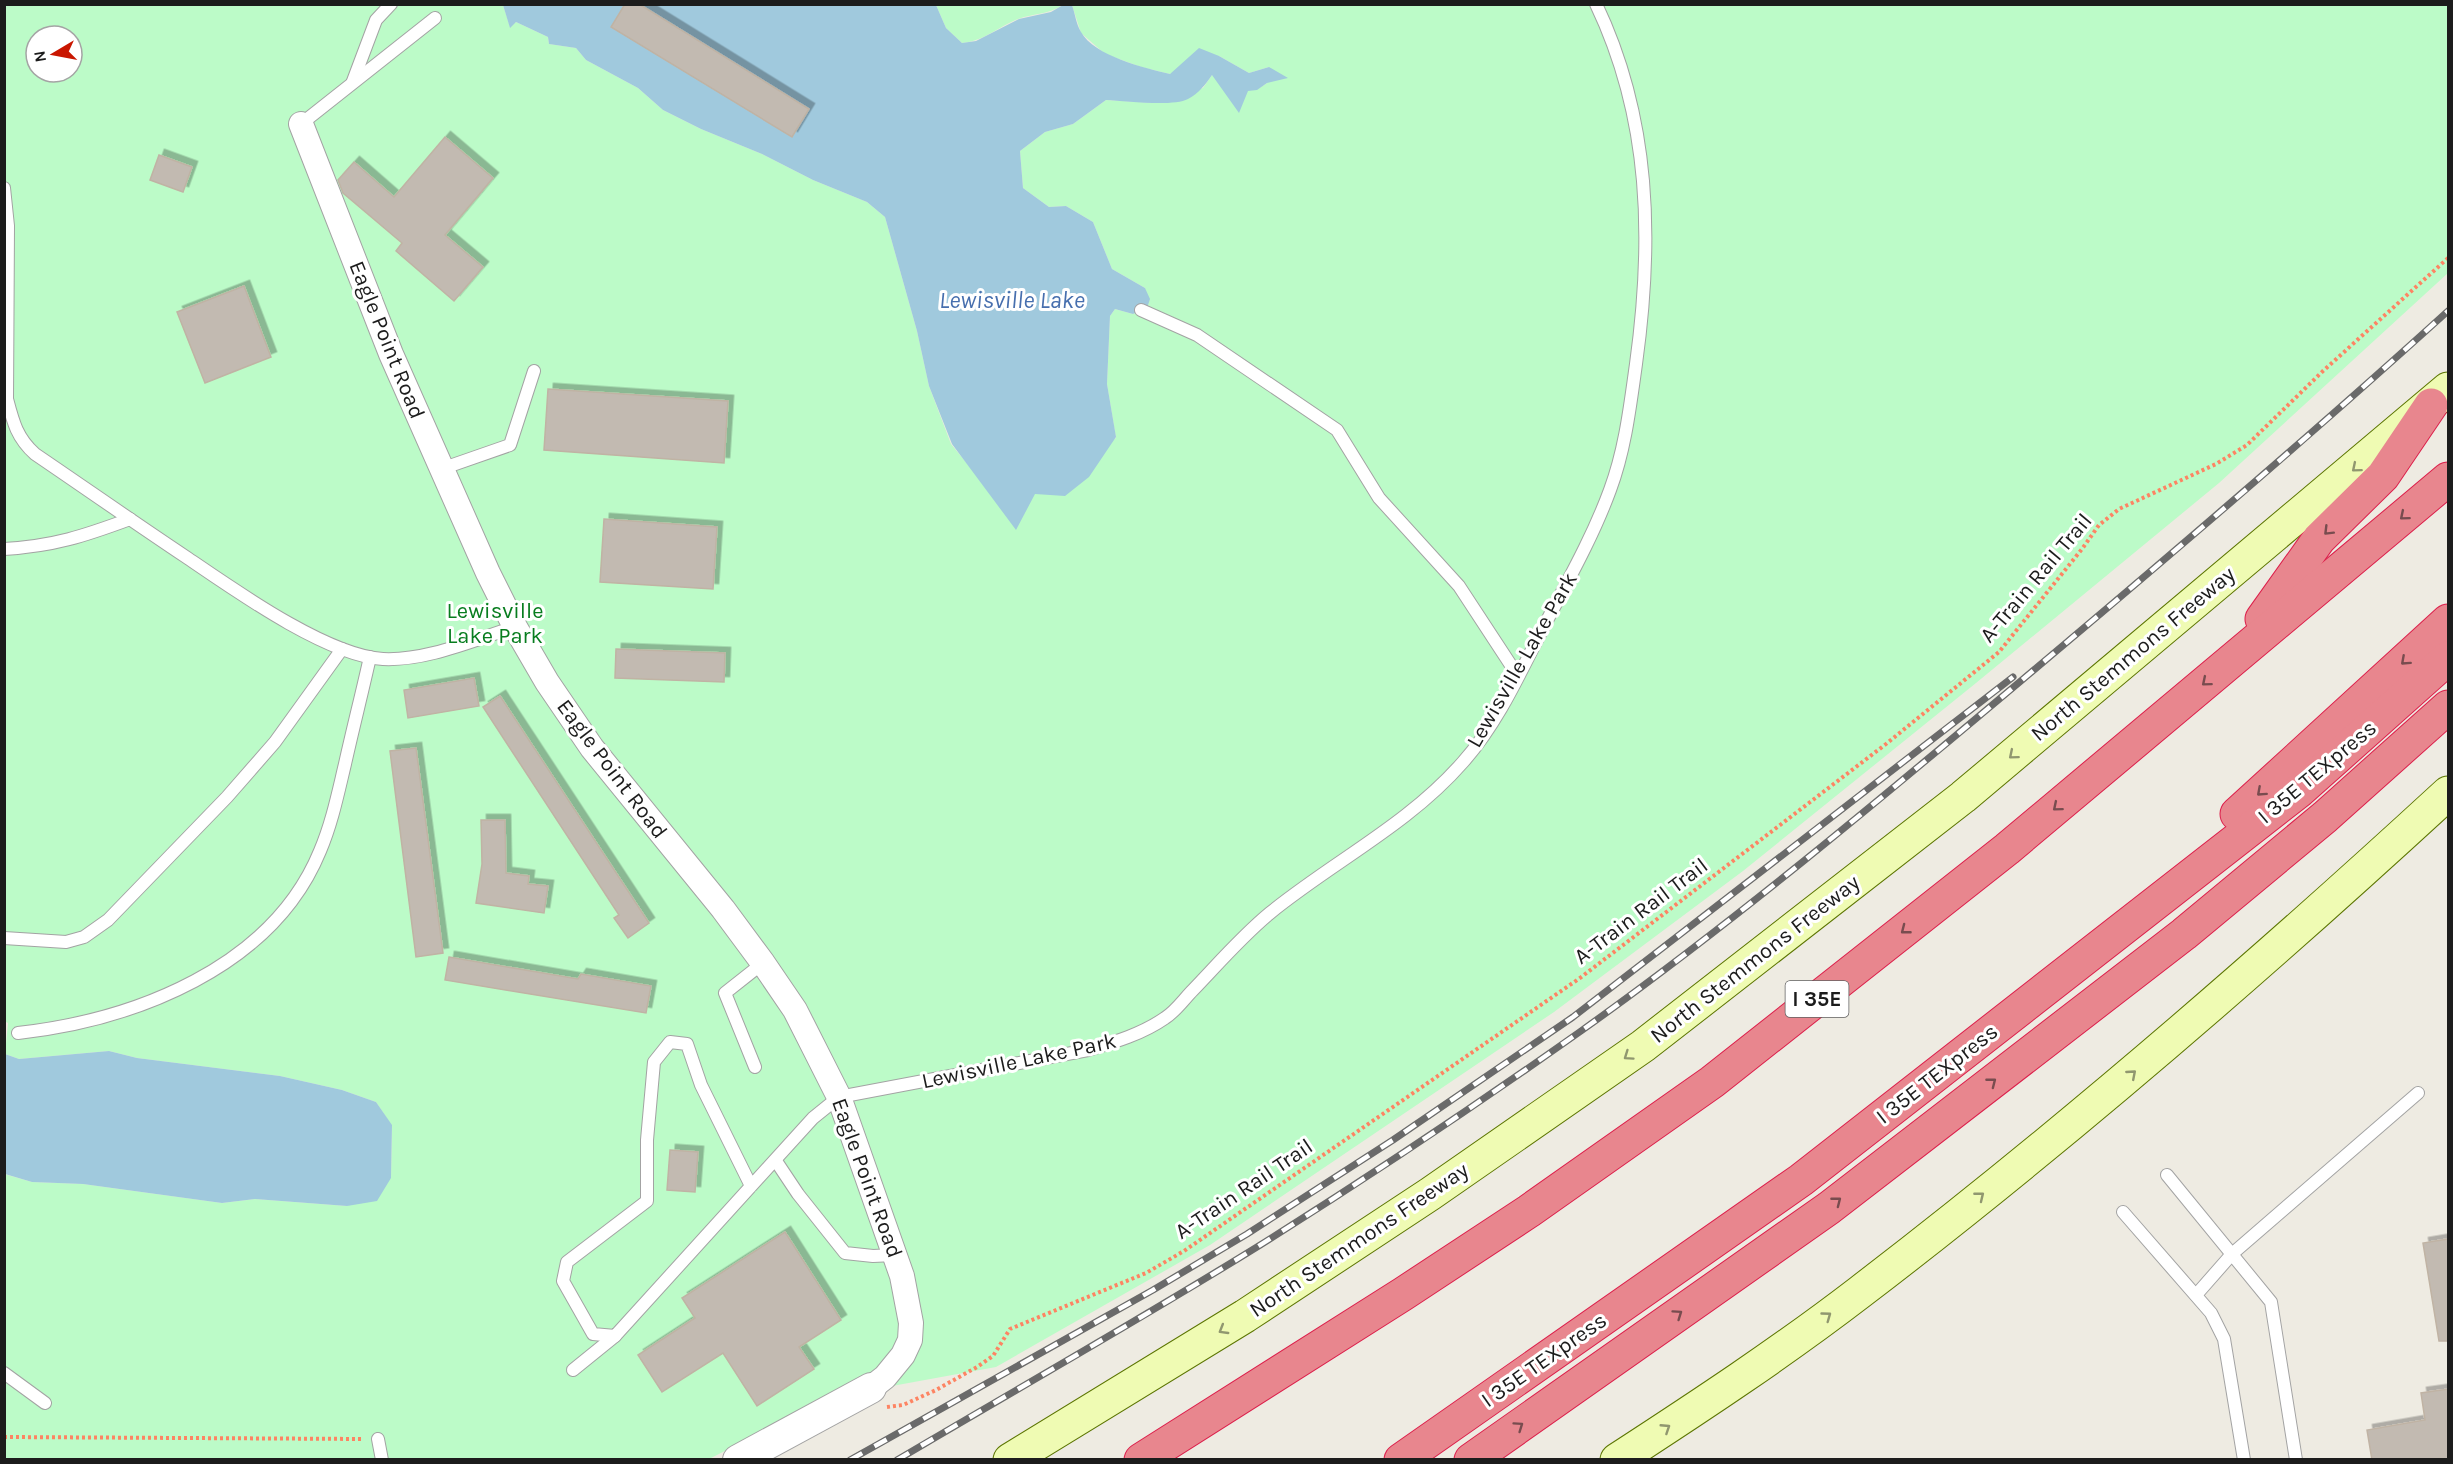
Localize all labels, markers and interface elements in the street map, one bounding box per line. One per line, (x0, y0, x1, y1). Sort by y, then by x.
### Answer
north arrow (24, 24, 84, 84)
text: N (29, 49, 50, 64)
street label: Eagle Point Road (344, 257, 430, 423)
water label: Lewisville Lake (939, 286, 1085, 314)
one-way arrow (2352, 460, 2363, 471)
street label: A-Train Rail Trail (1974, 508, 2098, 648)
one-way arrow (2400, 509, 2411, 520)
one-way arrow (2324, 523, 2335, 534)
street label: North Stemmons Freeway (2026, 561, 2240, 747)
street label: Lewisville Lake Park (1461, 568, 1583, 752)
park label: Lewisville Lake Park (447, 598, 543, 649)
one-way arrow (2401, 654, 2412, 665)
one-way arrow (2202, 675, 2213, 686)
street label: Eagle Point Road (551, 694, 673, 844)
street label: I 35E TEXpress (2252, 715, 2382, 829)
one-way arrow (2009, 747, 2020, 758)
one-way arrow (2257, 785, 2268, 796)
one-way arrow (2053, 800, 2064, 811)
street label: A-Train Rail Trail (1569, 852, 1713, 970)
street label: North Stemmons Freeway (1645, 869, 1865, 1049)
one-way arrow (1901, 922, 1912, 933)
road number: I 35E (1786, 981, 1848, 1017)
street label: I 35E TEXpress (1871, 1018, 2003, 1130)
street label: Lewisville Lake Park (919, 1028, 1119, 1094)
one-way arrow (1624, 1049, 1635, 1060)
one-way arrow (2125, 1070, 2136, 1081)
one-way arrow (1985, 1078, 1996, 1089)
street label: Eagle Point Road (826, 1095, 908, 1261)
street label: A-Train Rail Trail (1170, 1133, 1318, 1245)
street label: North Stemmons Freeway (1245, 1157, 1473, 1323)
one-way arrow (1973, 1193, 1984, 1204)
one-way arrow (1831, 1198, 1842, 1209)
street label: I 35E TEXpress (1476, 1307, 1612, 1413)
one-way arrow (1671, 1310, 1682, 1321)
one-way arrow (1820, 1312, 1831, 1323)
one-way arrow (1219, 1322, 1229, 1334)
one-way arrow (1512, 1422, 1523, 1433)
one-way arrow (1660, 1424, 1671, 1435)

